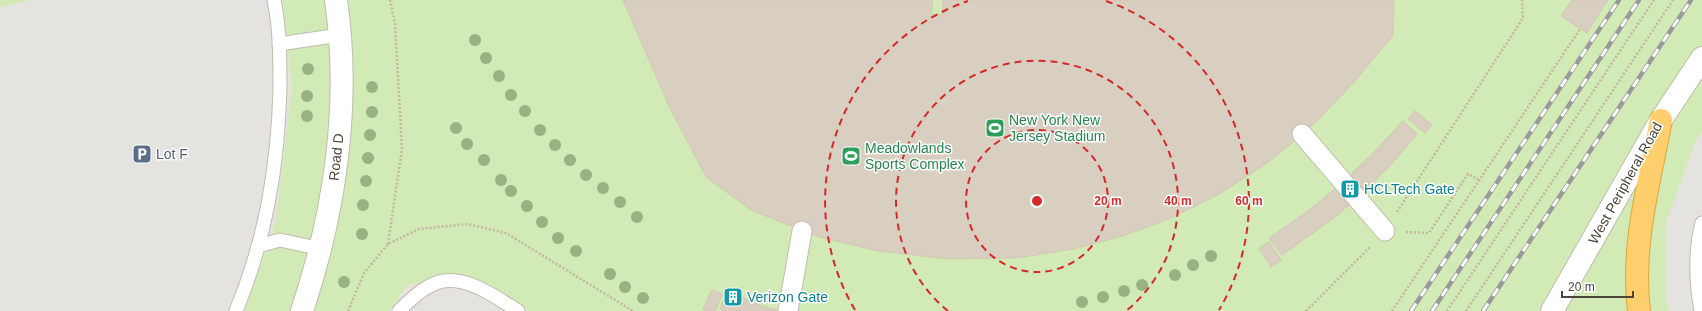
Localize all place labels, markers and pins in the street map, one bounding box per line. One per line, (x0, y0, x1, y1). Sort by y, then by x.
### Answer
place label: New York New Jersey Stadium (1009, 112, 1105, 144)
sports icon: New York New Jersey Stadium (984, 117, 1006, 139)
place label: Meadowlands Sports Complex (865, 140, 965, 172)
parking icon: Lot F (131, 143, 153, 165)
sports icon: Meadowlands Sports Complex (840, 145, 862, 167)
place label: Lot F (156, 146, 188, 162)
building icon: HCLTech Gate (1339, 178, 1361, 200)
place label: HCLTech Gate (1364, 181, 1455, 197)
centre of rings (1030, 194, 1044, 208)
building icon: Verizon Gate (722, 286, 744, 308)
place label: Verizon Gate (747, 289, 828, 305)

